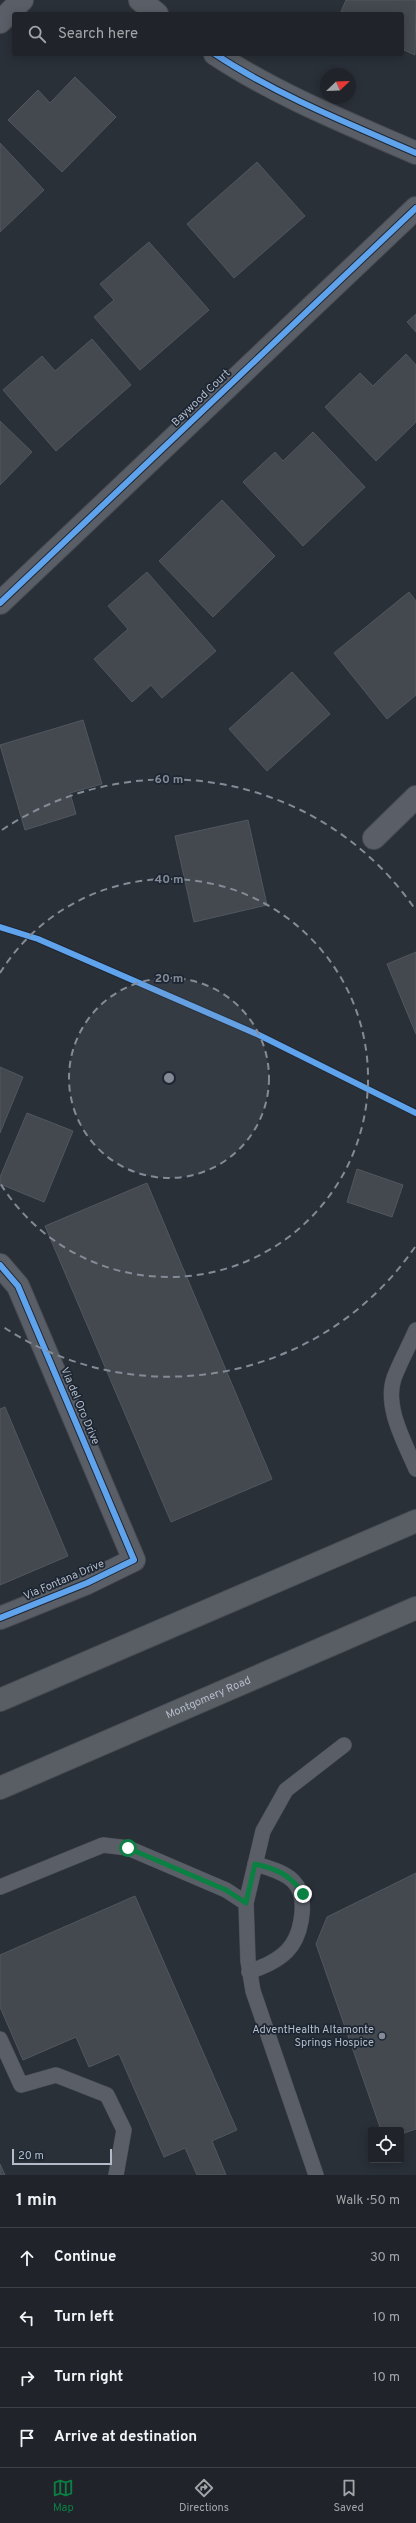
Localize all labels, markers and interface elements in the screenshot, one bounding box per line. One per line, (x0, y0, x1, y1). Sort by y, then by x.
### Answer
search box (12, 12, 404, 56)
icon: search (26, 23, 48, 45)
text: Search here (58, 25, 138, 44)
north arrow (320, 68, 356, 104)
street label: Baywood Court (169, 366, 233, 430)
text: 60 m (155, 772, 183, 788)
text: 40 m (154, 872, 184, 888)
text: 20 m (155, 971, 183, 987)
centre of rings (162, 1071, 176, 1085)
street label: Via del Oro Drive (57, 1365, 103, 1447)
street label: Via Fontana Drive (21, 1557, 107, 1603)
street label: Montgomery Road (164, 1673, 253, 1722)
route start (119, 1839, 137, 1857)
route end (294, 1885, 312, 1903)
place label: AdventHealth Altamonte Springs Hospice (252, 2023, 374, 2050)
marker: AdventHealth Altamonte Springs Hospice (377, 2031, 387, 2041)
map controls (368, 2127, 404, 2163)
button: locate (368, 2127, 404, 2163)
scale bar (12, 2147, 112, 2166)
text: 20 m (18, 2149, 44, 2163)
text: 1 min (16, 2190, 57, 2212)
text: Walk · 50 m (336, 2193, 400, 2209)
icon: ahead (16, 2247, 38, 2269)
text: Continue (54, 2248, 116, 2267)
text: 30 m (370, 2250, 400, 2266)
icon: left (16, 2307, 38, 2329)
text: Turn left (54, 2308, 114, 2327)
text: 10 m (373, 2310, 400, 2326)
icon: right (16, 2367, 38, 2389)
text: Turn right (54, 2368, 123, 2387)
text: 10 m (373, 2370, 400, 2386)
icon: arrive (16, 2427, 38, 2449)
text: Arrive at destination (54, 2428, 197, 2447)
tab: Map (52, 2477, 74, 2515)
tab: Directions (179, 2477, 229, 2515)
tab: Saved (333, 2477, 364, 2515)

